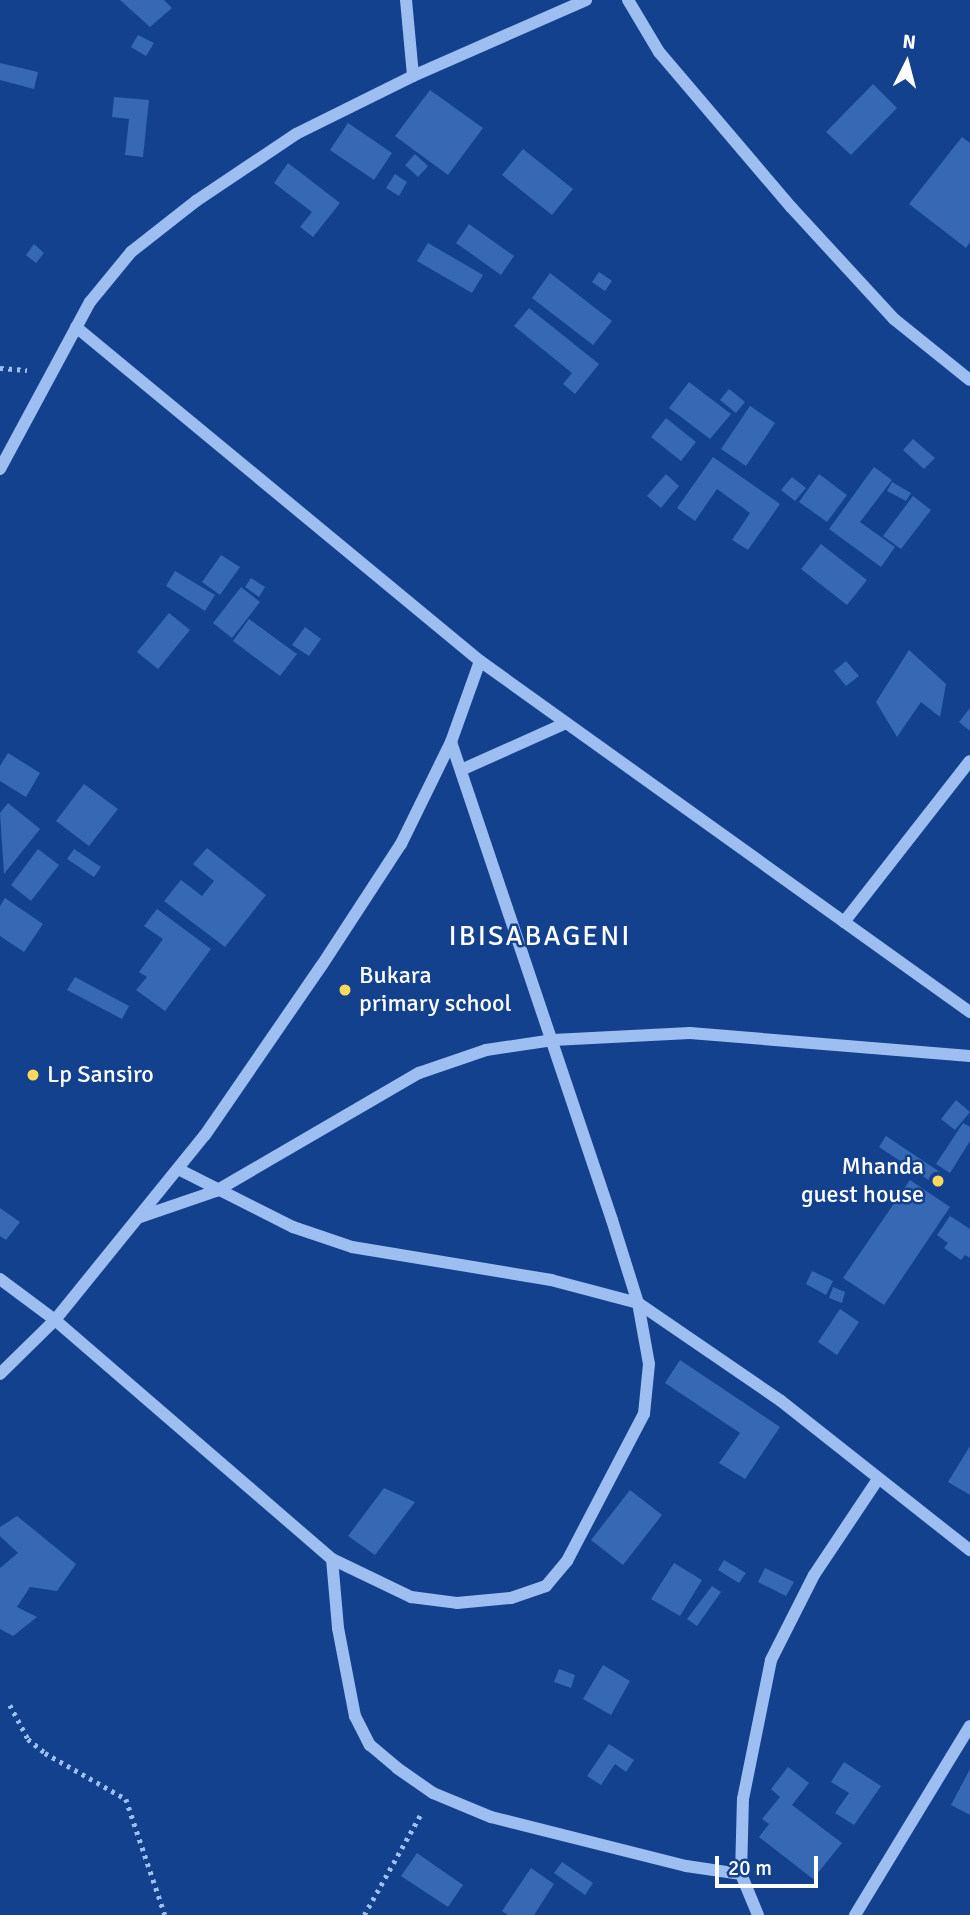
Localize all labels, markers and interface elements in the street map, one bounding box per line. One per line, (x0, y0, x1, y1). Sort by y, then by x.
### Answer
north arrow (872, 28, 942, 98)
text: N (901, 29, 917, 55)
district label: IBISABAGENI (450, 919, 630, 953)
place label: Bukara primary school (359, 962, 512, 1018)
marker: Bukara primary school (337, 982, 353, 998)
place label: Lp Sansiro (47, 1061, 154, 1089)
marker: Lp Sansiro (25, 1067, 41, 1083)
place label: Mhanda guest house (801, 1153, 924, 1209)
marker: Mhanda guest house (930, 1173, 946, 1189)
scale bar (718, 1842, 821, 1886)
text: 20 m (728, 1855, 772, 1881)

